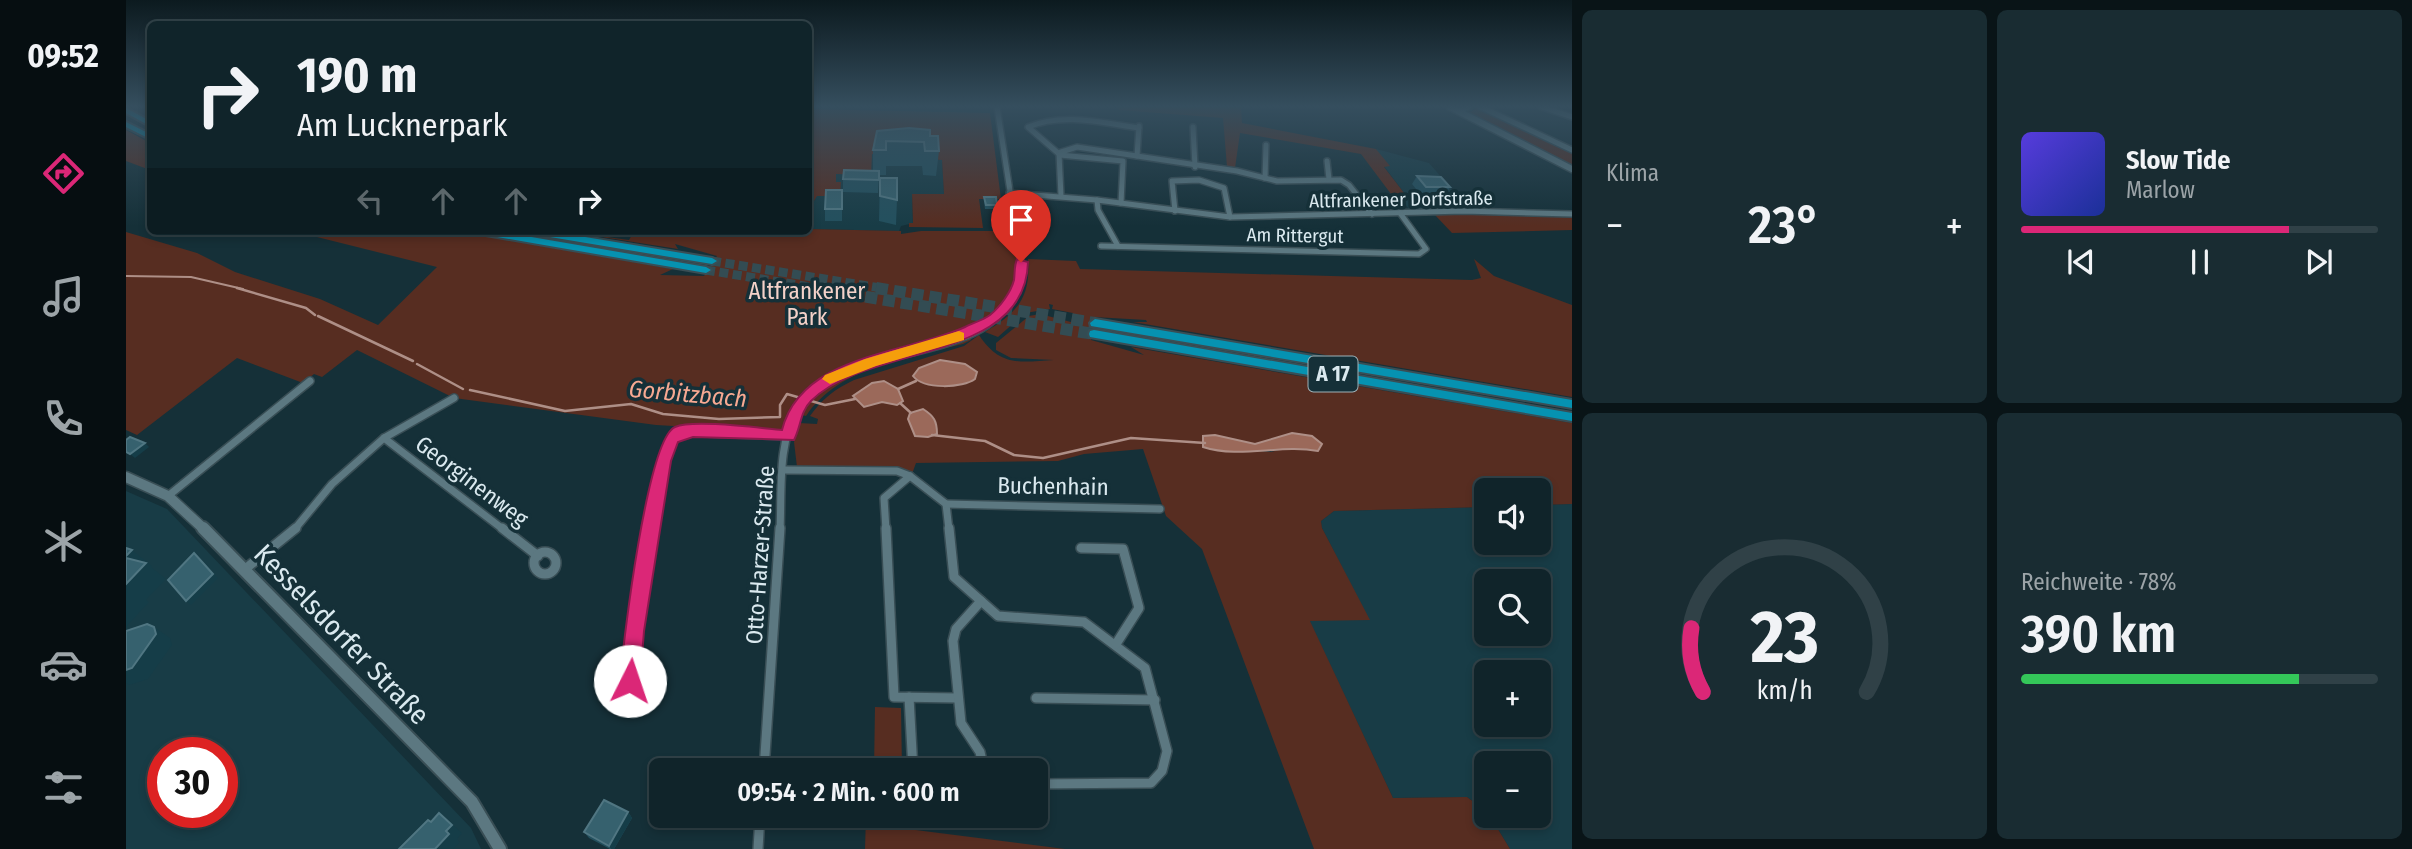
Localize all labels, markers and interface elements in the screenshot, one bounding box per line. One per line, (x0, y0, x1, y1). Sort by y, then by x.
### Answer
text: 09:52 (27, 37, 99, 75)
text: 190 m (297, 46, 417, 105)
icon: right (182, 49, 273, 140)
text: Am Lucknerpark (297, 106, 507, 144)
text: Slow Tide (2126, 145, 2230, 176)
icon: directions (39, 149, 88, 198)
text: Klima (1606, 159, 1659, 187)
text: Marlow (2126, 176, 2195, 204)
icon: left (351, 182, 389, 220)
icon: ahead (424, 182, 462, 220)
icon: ahead (497, 182, 535, 220)
icon: right (570, 182, 608, 220)
street label: Altfrankener Dorfstraße (1309, 186, 1493, 213)
pin (991, 190, 1051, 262)
text: 23° (1748, 194, 1821, 257)
icon: arrive (1002, 201, 1040, 239)
text: − (1606, 203, 1623, 249)
text: + (1946, 203, 1963, 249)
street label: Am Rittergut (1246, 223, 1344, 248)
icon: previous (2062, 243, 2100, 281)
icon: pause (2181, 243, 2219, 281)
icon: next (2300, 243, 2338, 281)
icon: music (39, 272, 88, 321)
park label: Altfrankener Park (749, 277, 865, 331)
road number: A 17 (1308, 356, 1358, 392)
water label: Gorbitzbach (628, 375, 748, 413)
icon: phone (39, 394, 88, 443)
street label: Georginenweg (410, 430, 534, 533)
street label: Otto-Harzer-Straße (740, 465, 780, 645)
street label: Buchenhain (997, 471, 1109, 501)
map controls (1474, 478, 1551, 828)
button: sound (1474, 478, 1551, 555)
icon: climate (39, 517, 88, 566)
street label: Kesselsdorfer Straße (247, 537, 436, 731)
text: Reichweite · 78% (2021, 568, 2176, 596)
button: search (1474, 569, 1551, 646)
text: 23 (1749, 594, 1819, 681)
text: 390 km (2021, 603, 2176, 666)
icon: car (39, 640, 88, 689)
position arrow (593, 644, 667, 718)
button: + (1474, 660, 1551, 737)
text: km/h (1757, 676, 1812, 706)
speed limit sign: 30 (147, 737, 238, 828)
button: − (1474, 751, 1551, 828)
icon: filters (39, 763, 88, 812)
text: 09:54 · 2 Min. · 600 m (737, 777, 960, 808)

